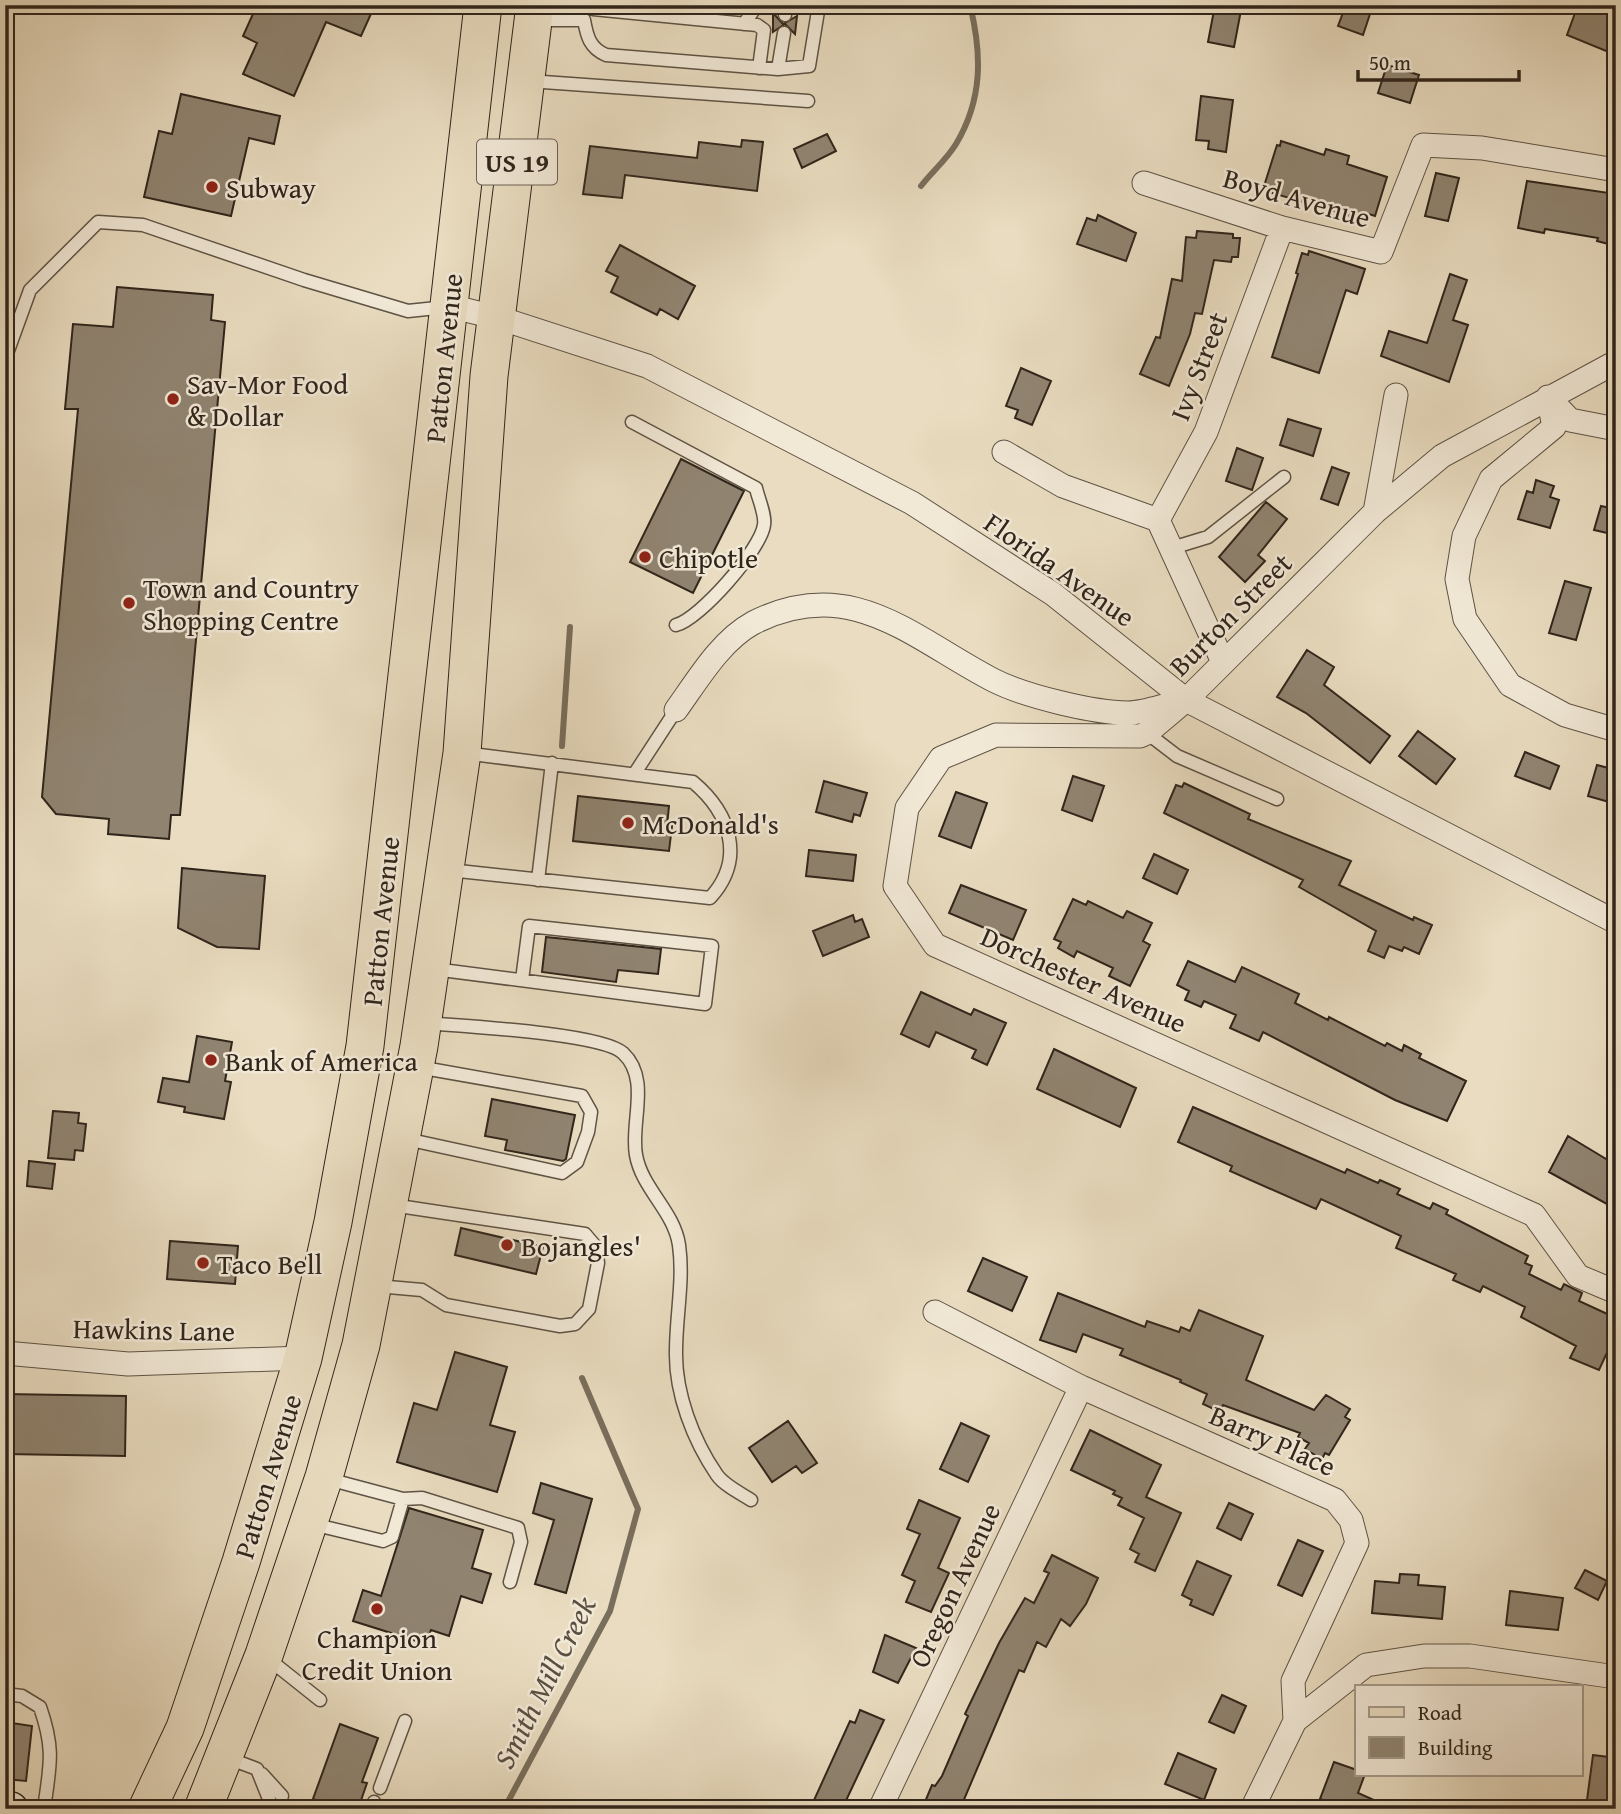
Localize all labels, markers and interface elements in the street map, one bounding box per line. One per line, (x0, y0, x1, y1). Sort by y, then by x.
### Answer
scale bar (1358, 38, 1520, 82)
text: 50 m (1369, 47, 1411, 78)
road number: US 19 (477, 140, 557, 184)
street label: Boyd Avenue (1219, 156, 1375, 238)
place label: Subway (226, 167, 316, 208)
marker: Subway (204, 179, 220, 195)
street label: Patton Avenue (414, 271, 472, 445)
street label: Ivy Street (1159, 306, 1238, 426)
place label: Sav-Mor Food & Dollar (187, 363, 348, 436)
marker: Sav-Mor Food & Dollar (165, 391, 181, 407)
street label: Florida Avenue (976, 502, 1144, 636)
place label: Chipotle (659, 537, 758, 578)
street label: Burton Street (1159, 543, 1301, 685)
marker: Chipotle (637, 549, 653, 565)
place label: Town and Country Shopping Centre (143, 567, 359, 640)
marker: Town and Country Shopping Centre (121, 595, 137, 611)
place label: McDonald's (642, 803, 779, 844)
marker: McDonald's (620, 815, 636, 831)
street label: Patton Avenue (351, 834, 409, 1008)
street label: Dorchester Avenue (975, 915, 1193, 1043)
place label: Bank of America (225, 1040, 418, 1081)
marker: Bank of America (203, 1052, 219, 1068)
place label: Bojangles' (521, 1225, 641, 1266)
marker: Bojangles' (499, 1237, 515, 1253)
place label: Taco Bell (217, 1243, 323, 1284)
marker: Taco Bell (195, 1255, 211, 1271)
street label: Hawkins Lane (73, 1307, 235, 1351)
street label: Patton Avenue (223, 1389, 311, 1563)
street label: Barry Place (1203, 1394, 1343, 1486)
street label: Oregon Avenue (898, 1496, 1010, 1674)
water label: Smith Mill Creek (482, 1588, 606, 1776)
marker: Champion Credit Union (369, 1601, 385, 1617)
place label: Champion Credit Union (302, 1617, 452, 1690)
legend (1355, 1685, 1582, 1776)
text: Road (1418, 1697, 1463, 1728)
text: Building (1418, 1732, 1493, 1763)

